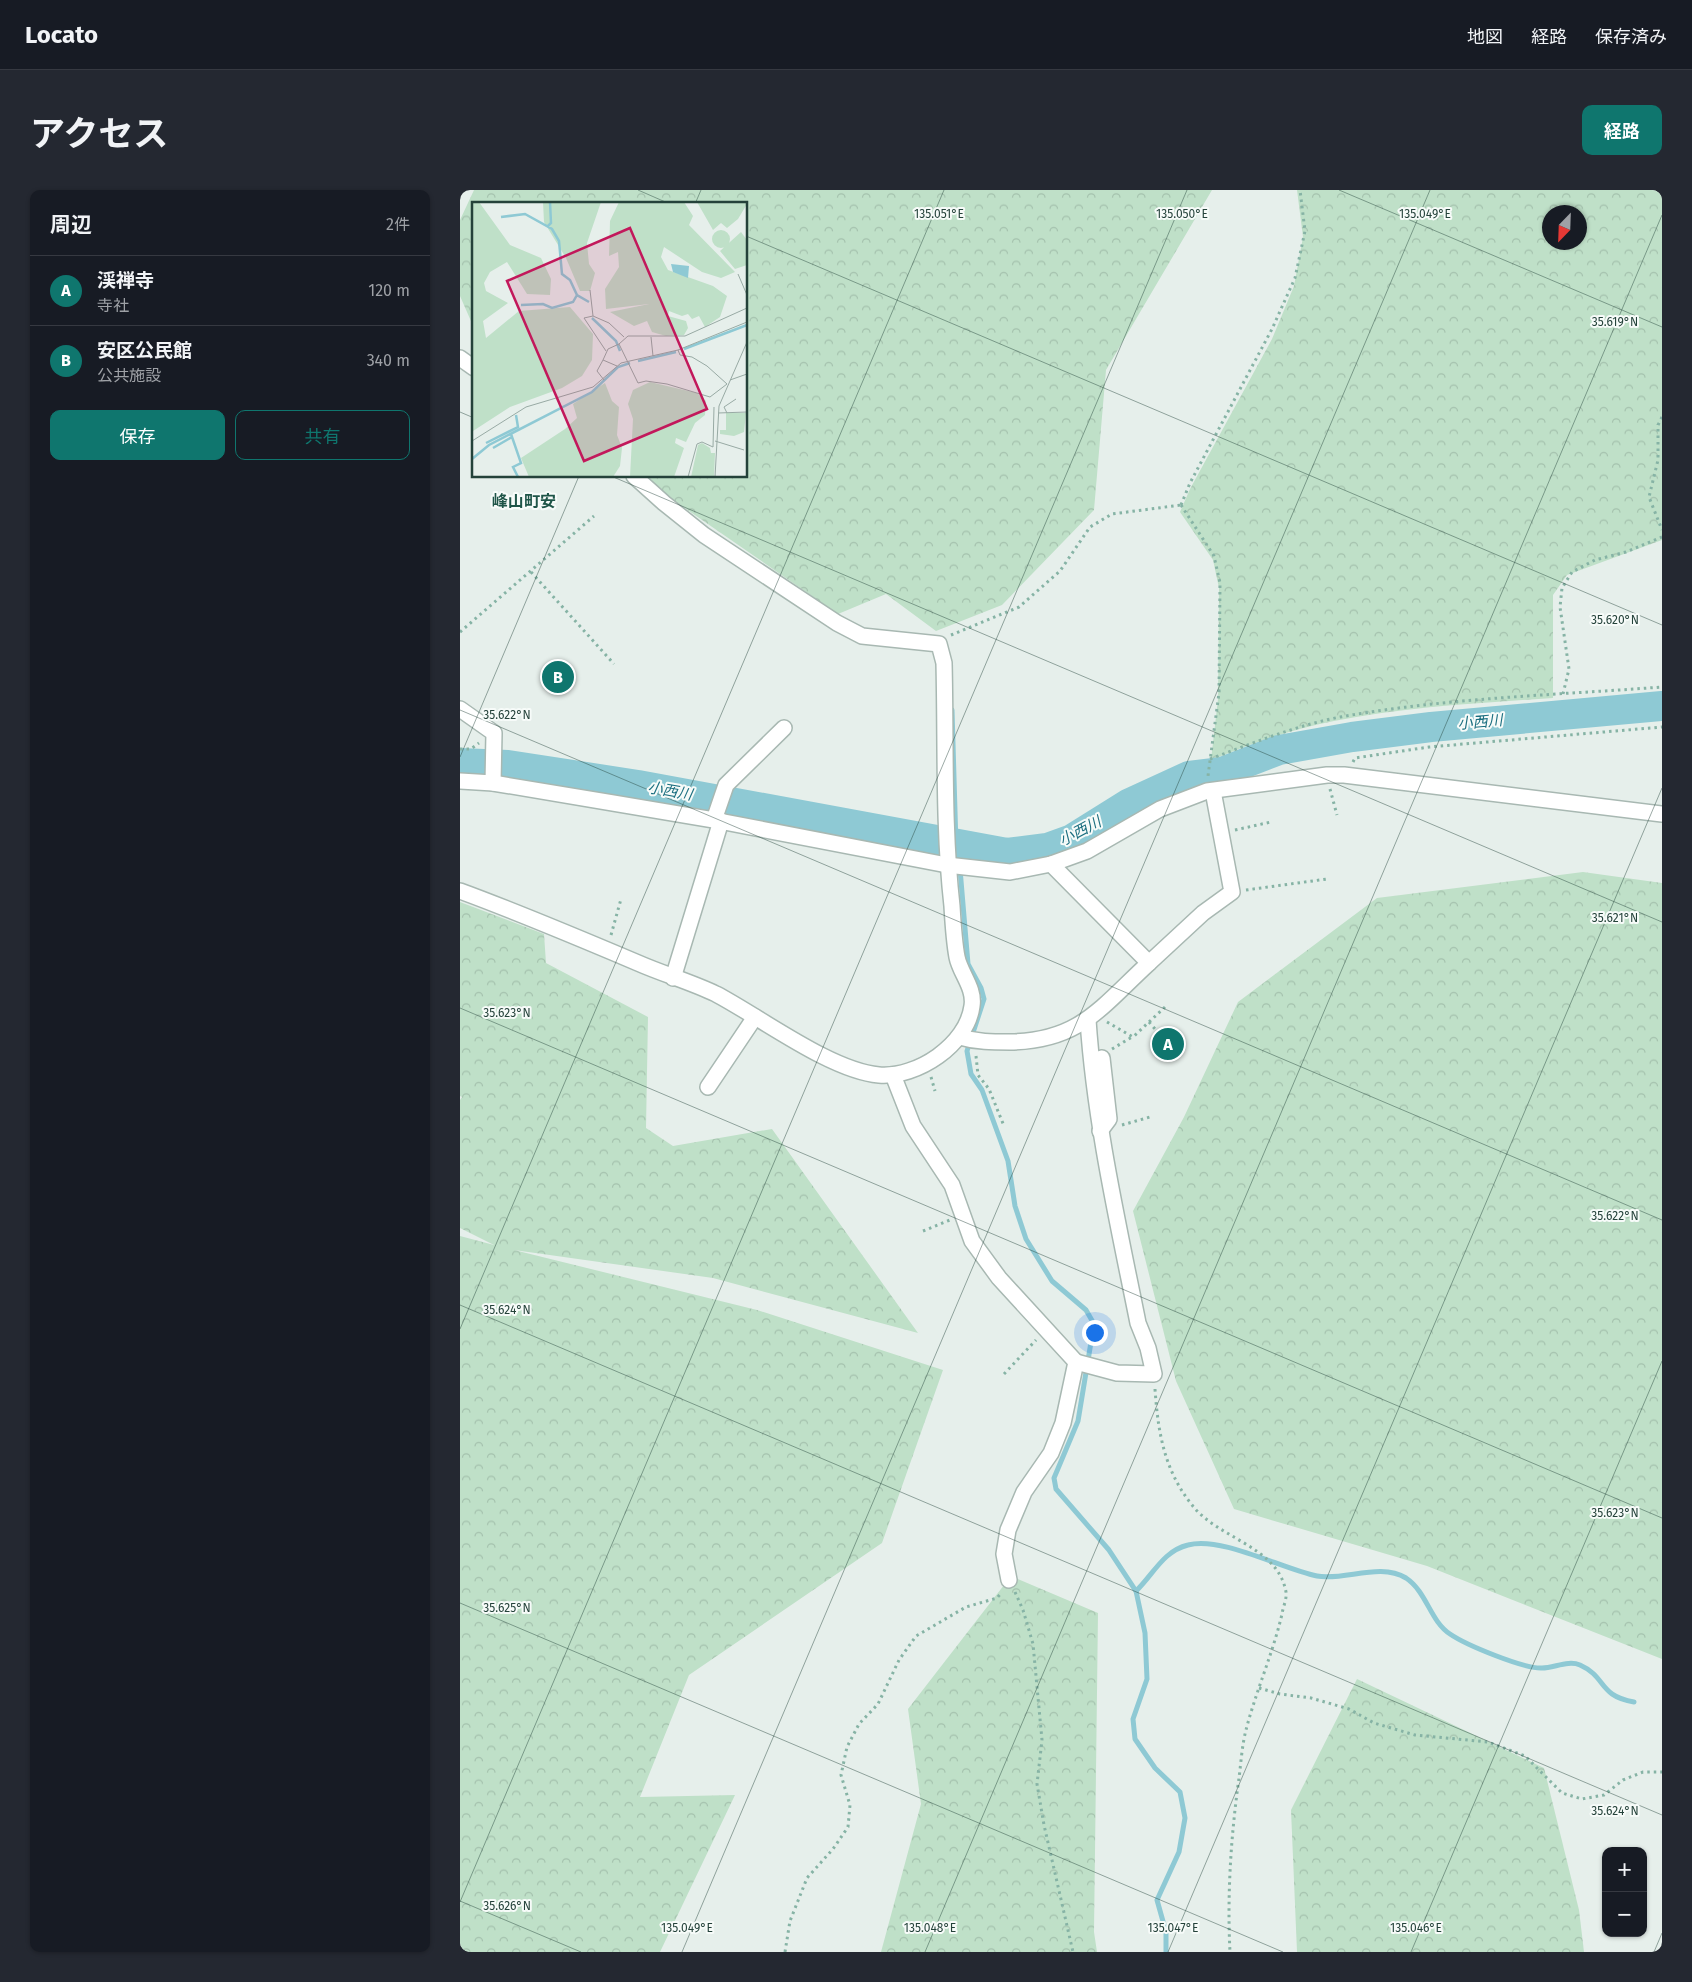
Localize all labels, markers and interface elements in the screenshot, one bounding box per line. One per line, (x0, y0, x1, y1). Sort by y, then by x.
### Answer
text: Locato (25, 21, 98, 49)
text: 地図 (1467, 26, 1503, 48)
text: 経路 (1531, 26, 1567, 48)
text: 保存済み (1595, 26, 1667, 48)
button: 経路 (1582, 105, 1662, 155)
text: アクセス (30, 113, 168, 155)
inset map (472, 202, 748, 478)
north arrow (1542, 205, 1587, 250)
text: 135.051°E (914, 207, 964, 221)
text: 135.050°E (1156, 207, 1208, 221)
text: 135.049°E (1399, 207, 1451, 221)
text: 周辺 (50, 212, 92, 238)
text: 2件 (386, 215, 410, 234)
text: 渓禅寺 (97, 269, 154, 292)
text: A (61, 281, 71, 300)
text: 120 m (368, 281, 410, 300)
text: 寺社 (97, 296, 129, 315)
text: 35.619°N (1592, 315, 1638, 329)
text: 安区公民館 (97, 339, 192, 362)
text: B (61, 351, 71, 370)
text: 340 m (367, 351, 410, 370)
text: 公共施設 (97, 366, 161, 385)
button: 保存 (50, 410, 225, 460)
button: 共有 (235, 410, 410, 460)
district label: 峰山町安 (492, 492, 556, 511)
text: 35.620°N (1591, 613, 1639, 627)
pin: B (542, 658, 574, 696)
text: 35.622°N (483, 708, 531, 722)
water label: 小西川 (1457, 711, 1505, 733)
water label: 小西川 (646, 778, 696, 804)
water label: 小西川 (1056, 812, 1106, 850)
text: 35.621°N (1592, 911, 1638, 925)
text: 35.623°N (483, 1006, 531, 1020)
pin: A (1152, 1025, 1184, 1063)
text: 35.622°N (1591, 1209, 1639, 1223)
text: 35.624°N (483, 1303, 531, 1317)
your location (1082, 1320, 1108, 1346)
text: 35.623°N (1591, 1506, 1639, 1520)
text: 35.625°N (483, 1601, 531, 1615)
text: 35.624°N (1591, 1804, 1639, 1818)
map controls (1602, 1847, 1647, 1937)
button: + (1602, 1847, 1647, 1892)
button: − (1602, 1892, 1647, 1937)
text: 35.626°N (483, 1899, 531, 1913)
text: 135.049°E (661, 1921, 713, 1935)
text: 135.048°E (904, 1921, 956, 1935)
text: 135.047°E (1148, 1921, 1198, 1935)
text: 135.046°E (1390, 1921, 1442, 1935)

